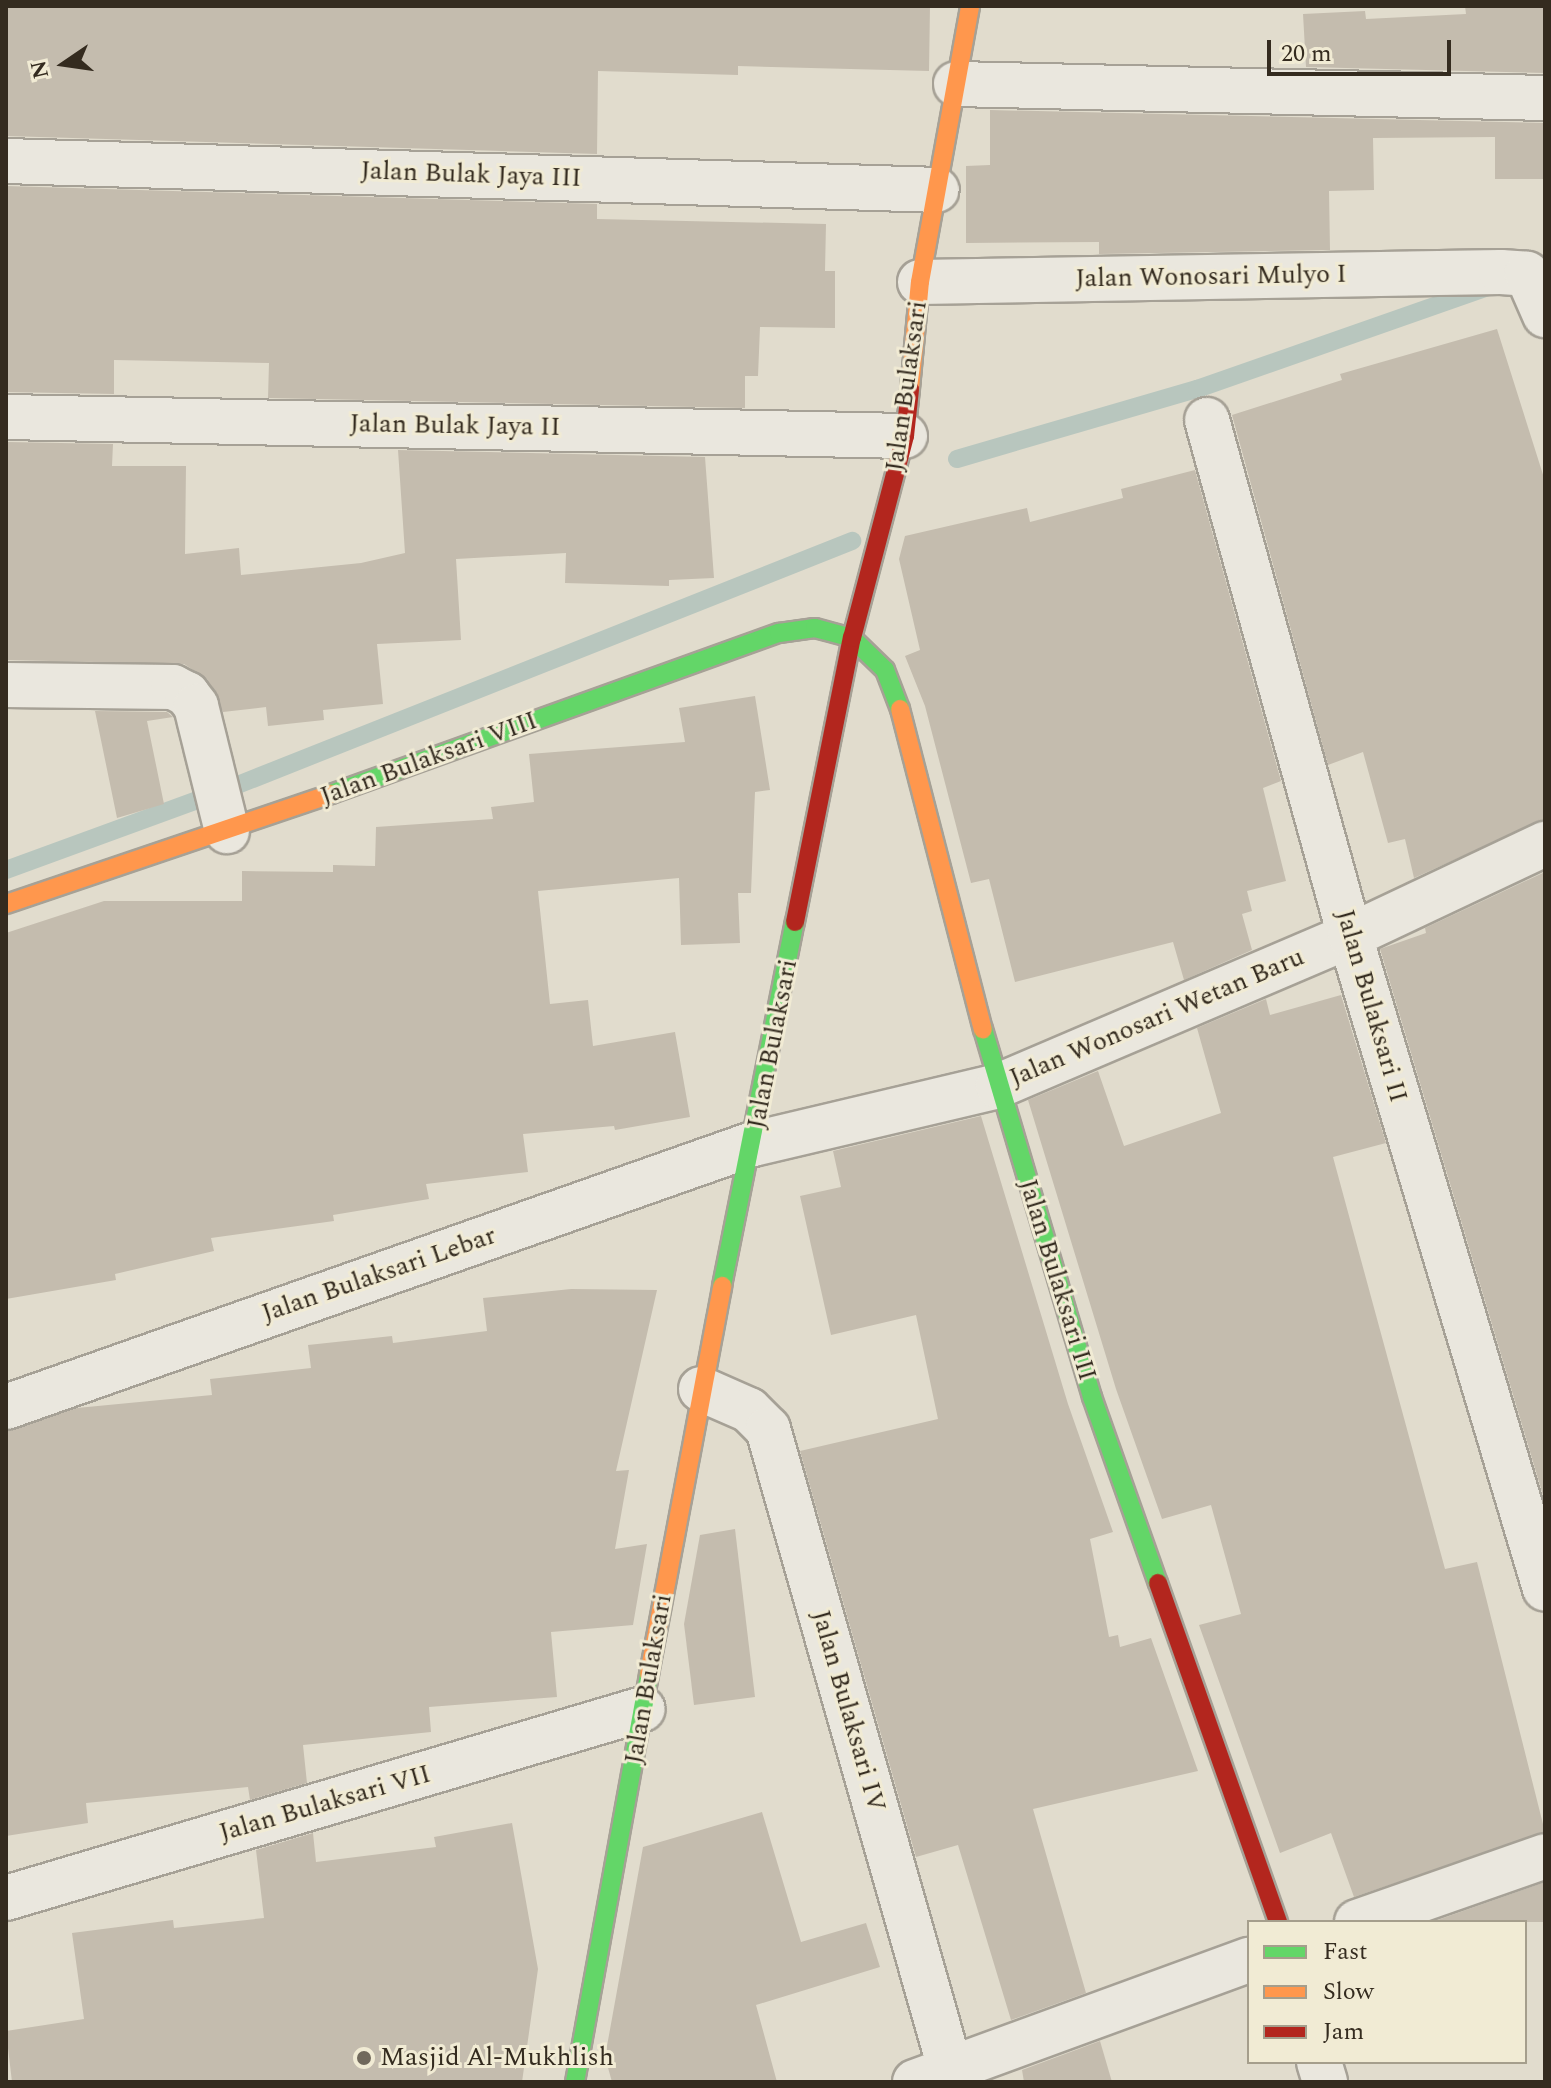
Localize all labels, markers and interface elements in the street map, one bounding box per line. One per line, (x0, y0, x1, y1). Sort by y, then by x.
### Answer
north arrow (24, 24, 104, 104)
scale bar (1271, 24, 1455, 74)
text: 20 m (1281, 36, 1332, 72)
text: N (22, 57, 58, 82)
street label: Jalan Bulak Jaya III (360, 156, 582, 194)
street label: Jalan Wonosari Mulyo I (1075, 259, 1347, 295)
street label: Jalan Bulaksari (880, 299, 934, 473)
street label: Jalan Bulak Jaya II (349, 409, 561, 443)
street label: Jalan Bulaksari VIII (316, 705, 542, 813)
street label: Jalan Bulaksari II (1329, 906, 1413, 1106)
street label: Jalan Wonosari Wetan Baru (1005, 942, 1309, 1094)
street label: Jalan Bulaksari (741, 956, 805, 1132)
street label: Jalan Bulaksari III (1012, 1175, 1102, 1385)
street label: Jalan Bulaksari Lebar (258, 1220, 500, 1330)
street label: Jalan Bulaksari (619, 1591, 679, 1767)
street label: Jalan Bulaksari IV (804, 1607, 892, 1815)
street label: Jalan Bulaksari VII (216, 1759, 434, 1849)
legend (1247, 1920, 1527, 2064)
text: Fast (1323, 1934, 1368, 1970)
text: Slow (1323, 1974, 1374, 2010)
text: Jam (1323, 2014, 1364, 2050)
place label: Masjid Al-Mukhlish (380, 2042, 614, 2074)
marker: Masjid Al-Mukhlish (355, 2049, 373, 2067)

